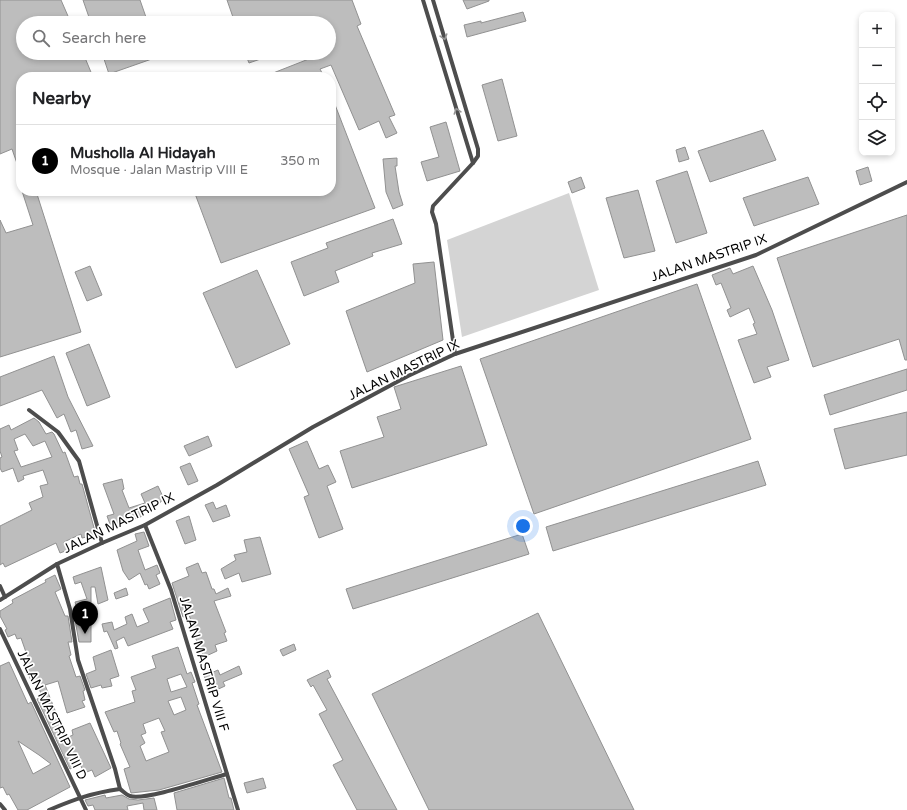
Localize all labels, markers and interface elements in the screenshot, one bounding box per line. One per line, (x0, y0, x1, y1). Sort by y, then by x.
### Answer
map controls (859, 12, 895, 156)
button: + (859, 12, 895, 48)
search box (16, 16, 336, 60)
icon: search (30, 27, 52, 49)
text: Search here (62, 29, 146, 47)
one-way arrow (440, 34, 448, 41)
button: − (859, 48, 895, 84)
button: locate (859, 84, 895, 120)
text: Nearby (32, 88, 91, 109)
one-way arrow (453, 108, 462, 115)
button: layers (859, 120, 895, 156)
text: Musholla Al Hidayah (70, 144, 216, 162)
text: 1 (41, 153, 49, 169)
text: 350 m (280, 153, 320, 169)
text: Mosque · Jalan Mastrip VIII E (70, 162, 248, 178)
street label: JALAN MASTRIP IX (649, 231, 769, 285)
street label: JALAN MASTRIP IX (346, 336, 462, 404)
street label: JALAN MASTRIP IX (61, 489, 177, 557)
your location (513, 516, 533, 536)
street label: JALAN MASTRIP VIII F (176, 594, 232, 734)
pin: 1 (72, 601, 98, 634)
street label: JALAN MASTRIP VIII D (14, 647, 91, 783)

